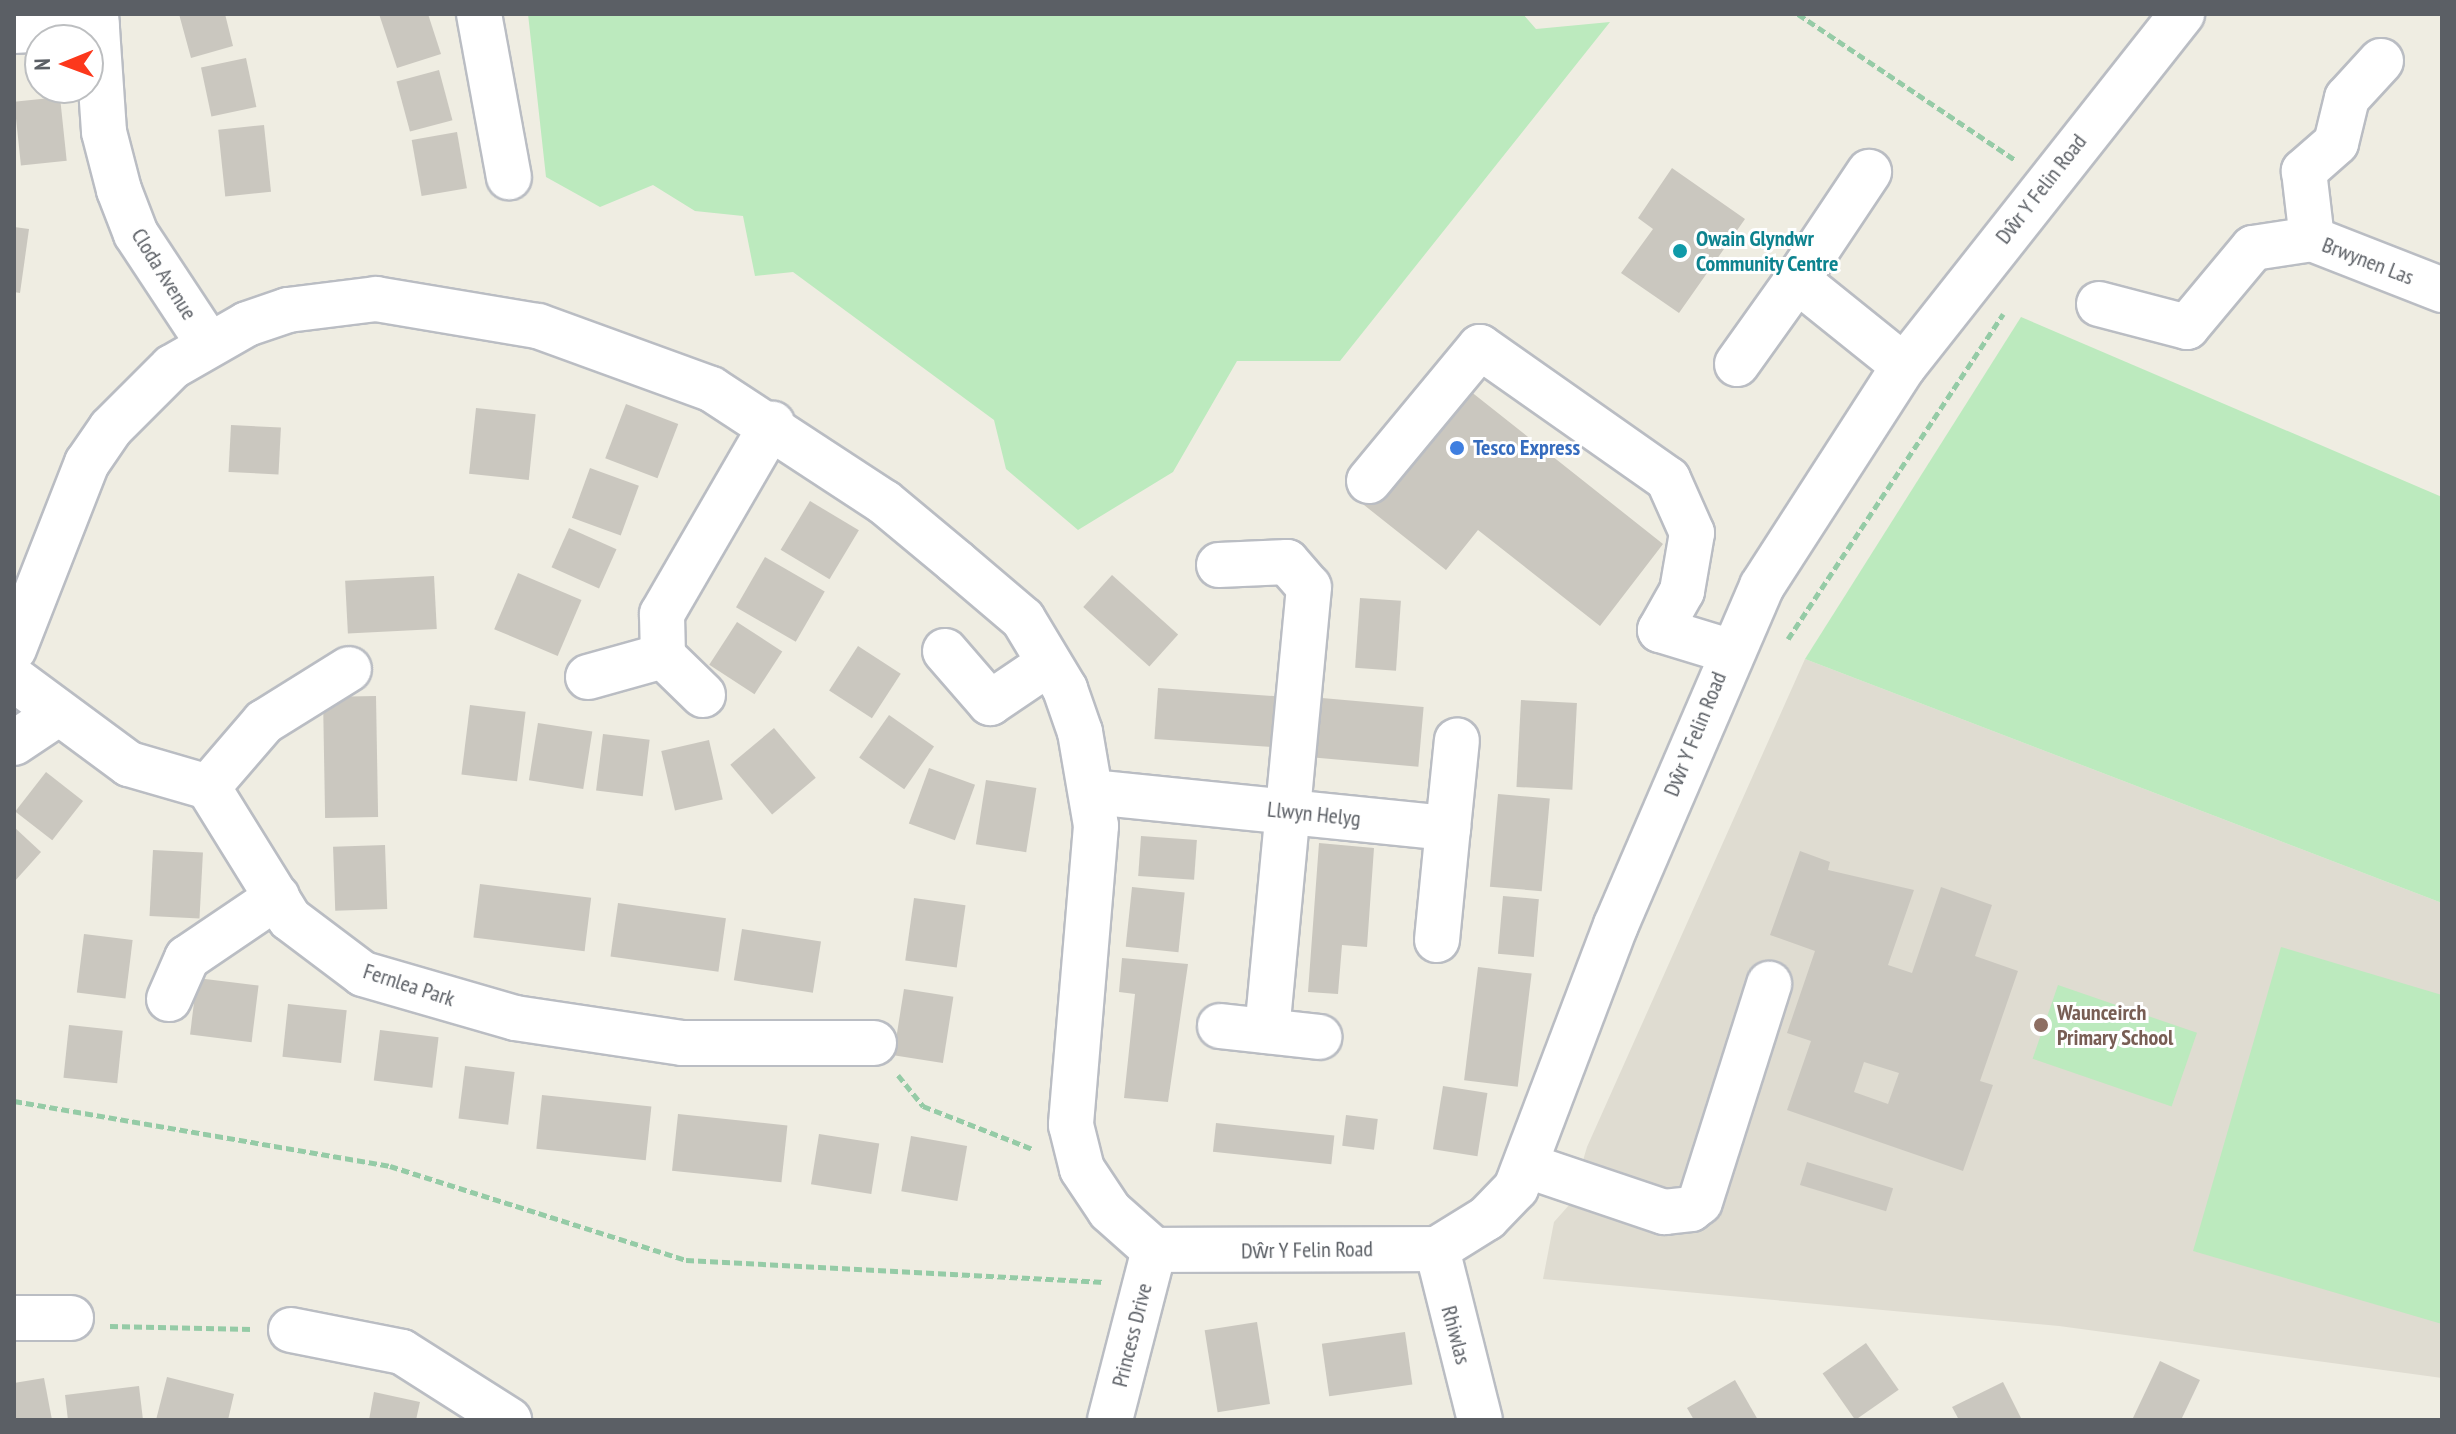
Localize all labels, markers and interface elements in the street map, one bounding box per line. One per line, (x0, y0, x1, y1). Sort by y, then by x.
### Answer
north arrow (24, 24, 104, 104)
text: N (28, 58, 56, 71)
street label: Dŵr Y Felin Road (1990, 129, 2092, 249)
street label: Cloda Avenue (125, 223, 203, 325)
place label: Owain Glyndwr Community Centre (1696, 225, 1839, 276)
street label: Brwynen Las (2318, 231, 2418, 291)
marker: Owain Glyndwr Community Centre (1671, 242, 1689, 260)
place label: Tesco Express (1473, 435, 1580, 461)
marker: Tesco Express (1448, 439, 1466, 457)
street label: Dŵr Y Felin Road (1658, 668, 1732, 800)
street label: Llwyn Helyg (1266, 796, 1362, 832)
street label: Fernlea Park (360, 958, 458, 1012)
place label: Waunceirch Primary School (2057, 999, 2174, 1050)
marker: Waunceirch Primary School (2032, 1016, 2050, 1034)
street label: Dŵr Y Felin Road (1240, 1236, 1374, 1264)
street label: Princess Drive (1106, 1280, 1158, 1390)
street label: Rhiwlas (1436, 1303, 1476, 1367)

